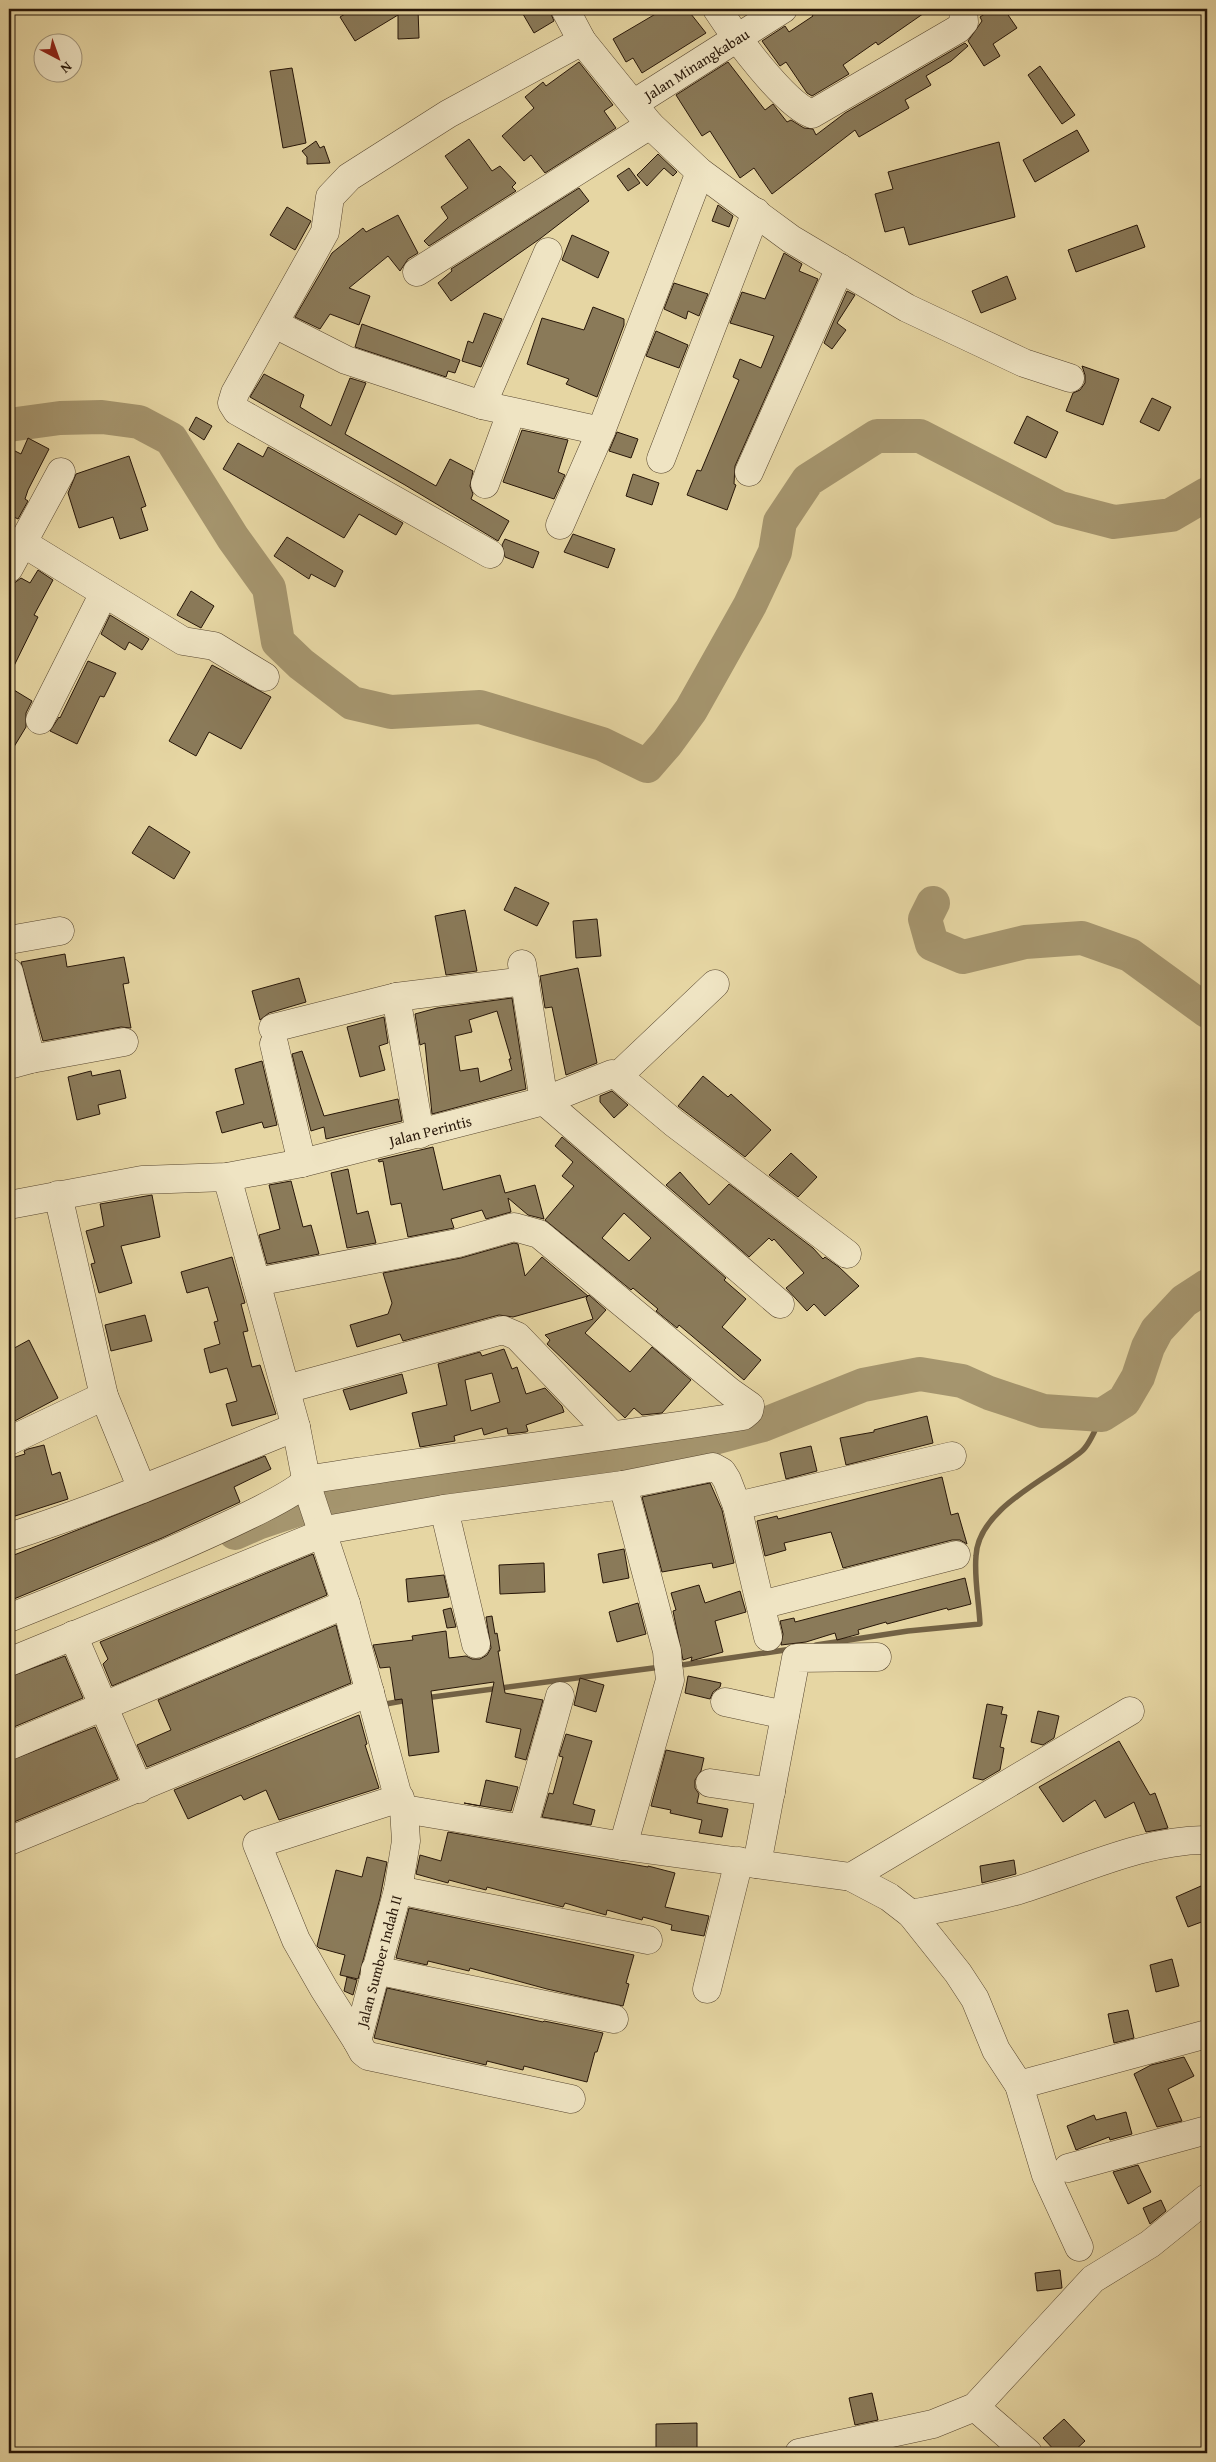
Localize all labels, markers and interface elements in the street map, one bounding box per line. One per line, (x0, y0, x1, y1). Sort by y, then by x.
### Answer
street label: Jalan Minangkabau (638, 22, 753, 106)
north arrow (32, 32, 82, 82)
text: N (56, 57, 77, 79)
street label: Jalan Perintis (385, 1110, 474, 1151)
street label: Jalan Sumber Indah II (351, 1893, 407, 2031)

